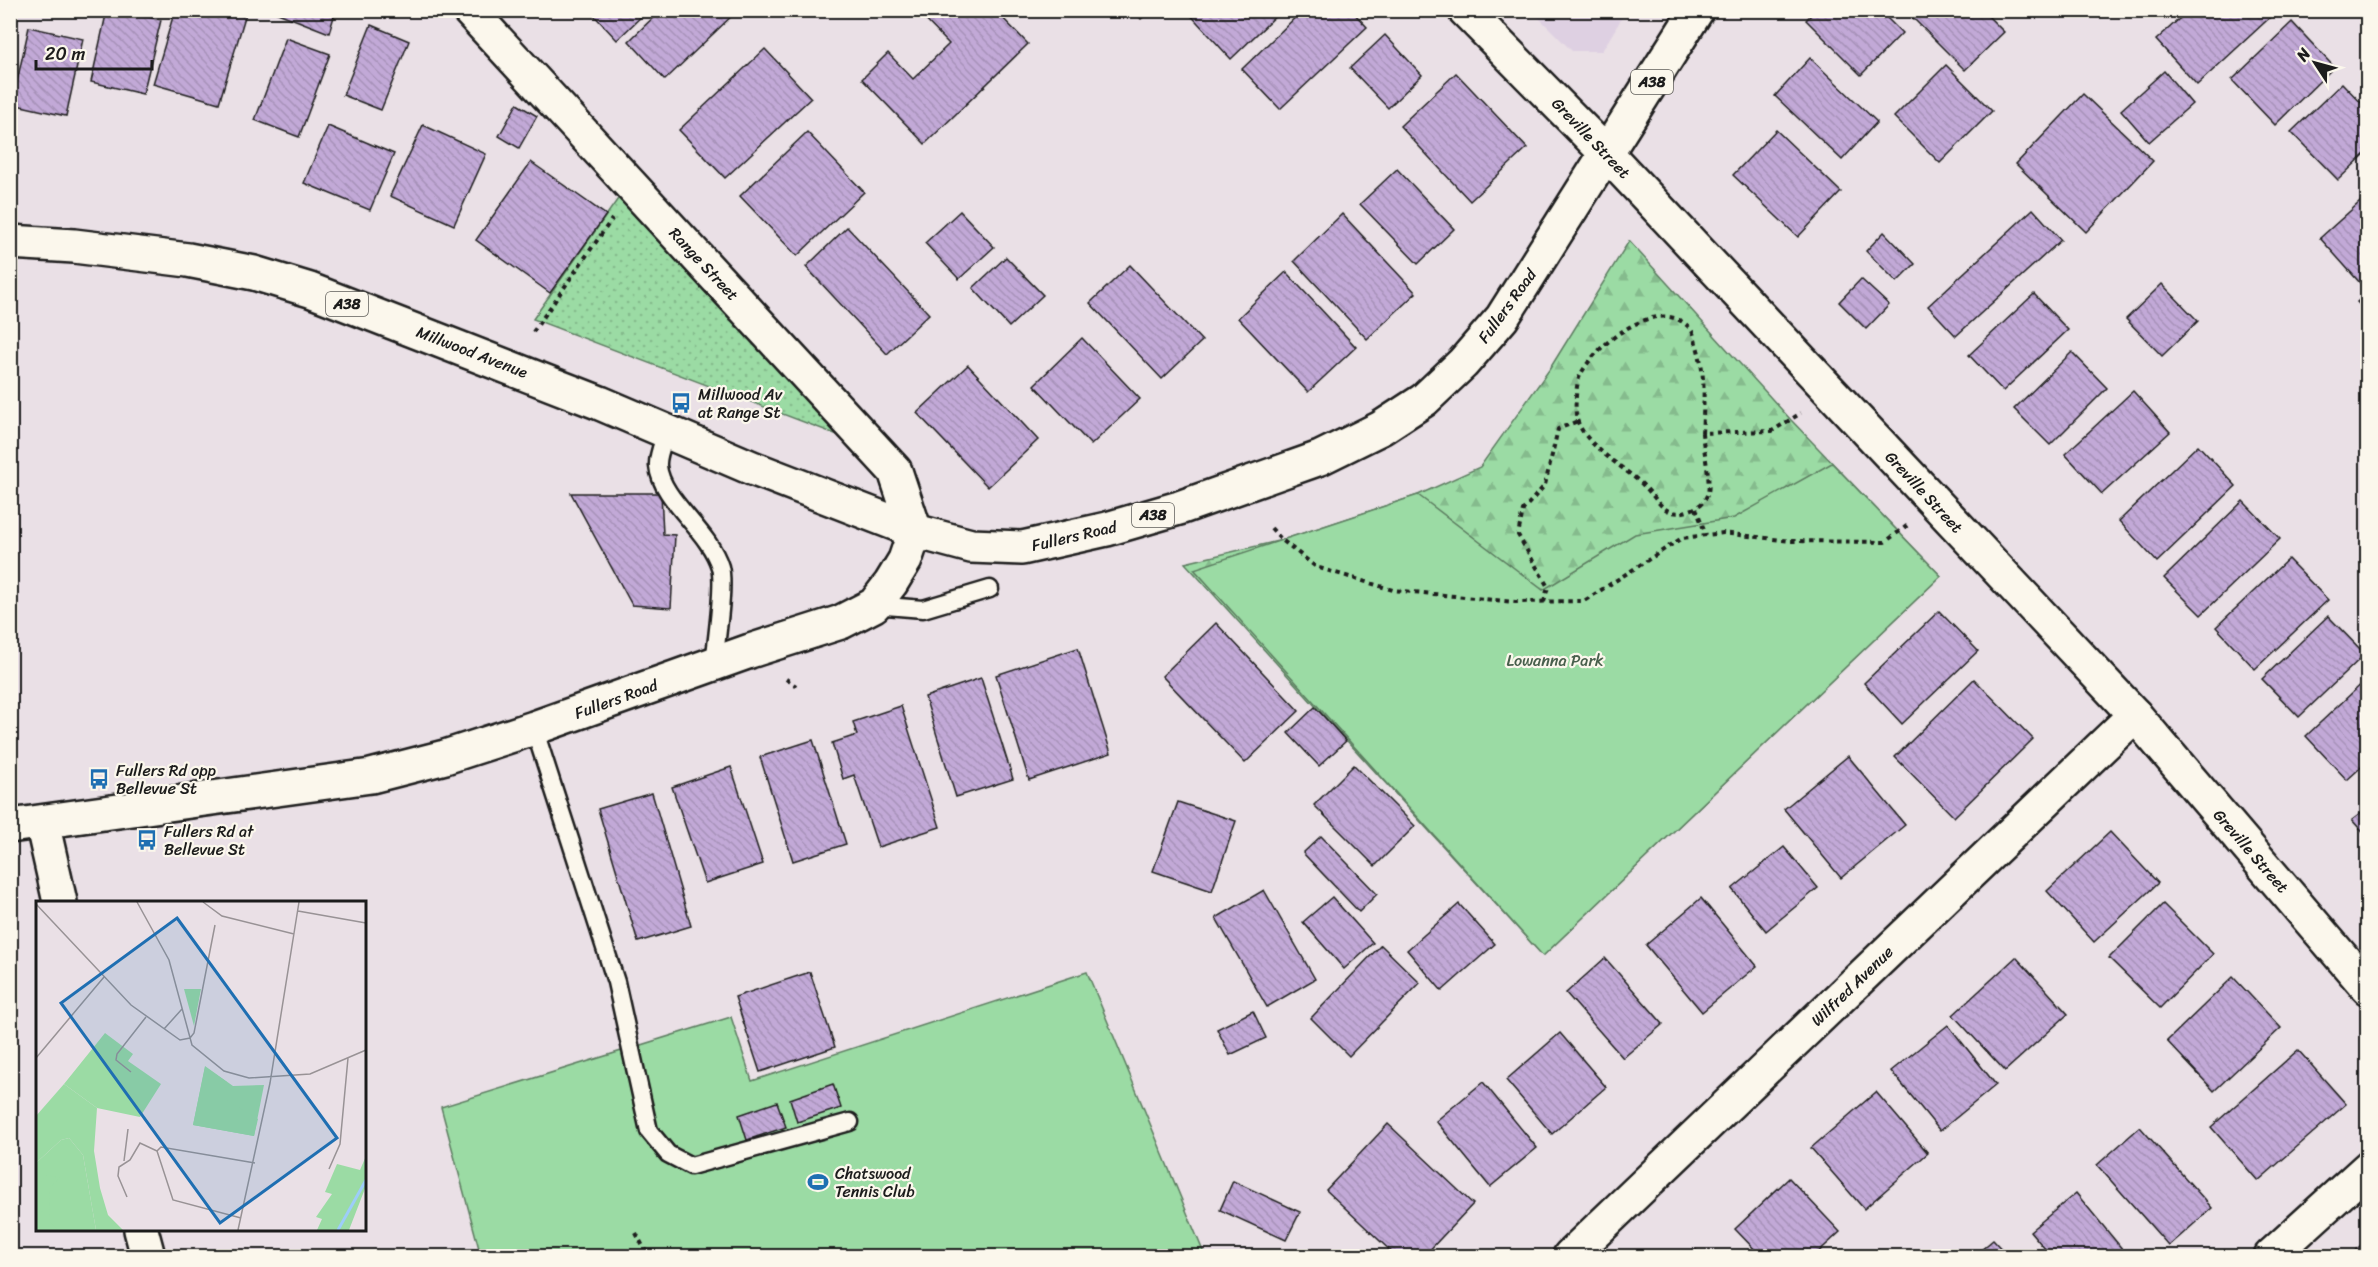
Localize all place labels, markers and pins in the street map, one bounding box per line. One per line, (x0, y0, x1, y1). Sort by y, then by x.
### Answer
place label: Millwood Av at Range St (698, 380, 783, 427)
bus stop icon: Millwood Av at Range St (669, 391, 693, 415)
place label: Fullers Rd opp Bellevue St (116, 756, 217, 803)
bus stop icon: Fullers Rd opp Bellevue St (87, 767, 111, 791)
place label: Fullers Rd at Bellevue St (164, 817, 254, 864)
bus stop icon: Fullers Rd at Bellevue St (135, 828, 159, 852)
place label: Chatswood Tennis Club (835, 1159, 915, 1206)
sports icon: Chatswood Tennis Club (806, 1170, 830, 1194)

